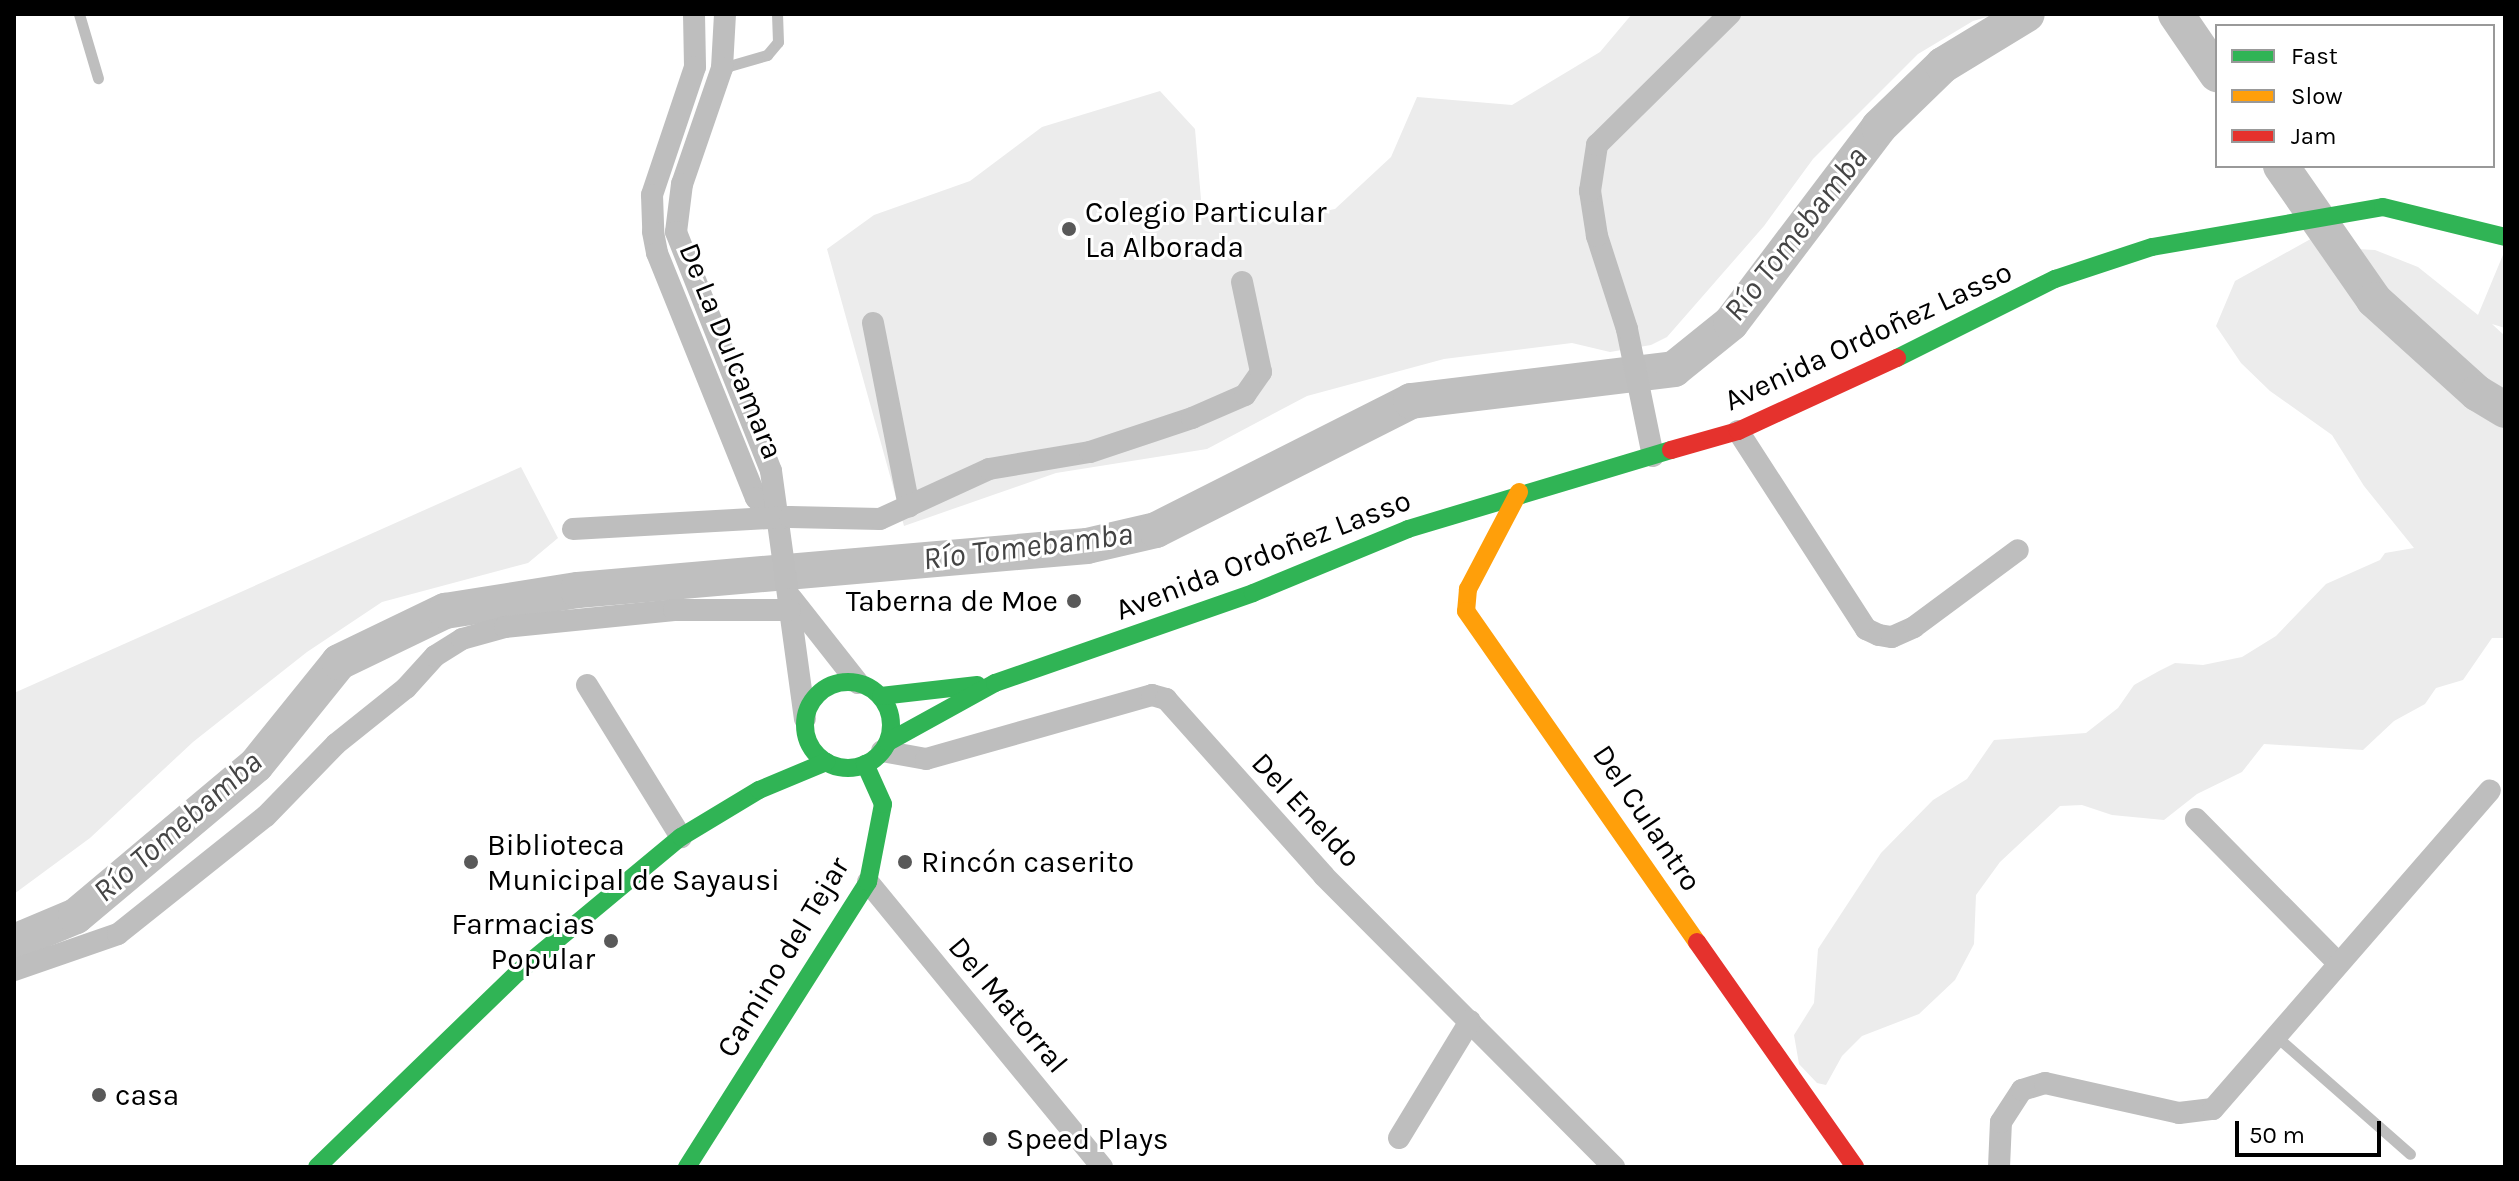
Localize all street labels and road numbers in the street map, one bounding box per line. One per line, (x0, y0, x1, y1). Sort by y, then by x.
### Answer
street label: De La Dulcamara (671, 237, 791, 465)
street label: Avenida Ordoñez Lasso (1718, 253, 2018, 419)
street label: Avenida Ordoñez Lasso (1110, 482, 1416, 628)
street label: Del Culantro (1585, 738, 1709, 898)
street label: Del Eneldo (1244, 745, 1368, 875)
street label: Camino del Tejar (709, 850, 857, 1064)
street label: Del Matorral (941, 929, 1075, 1081)

